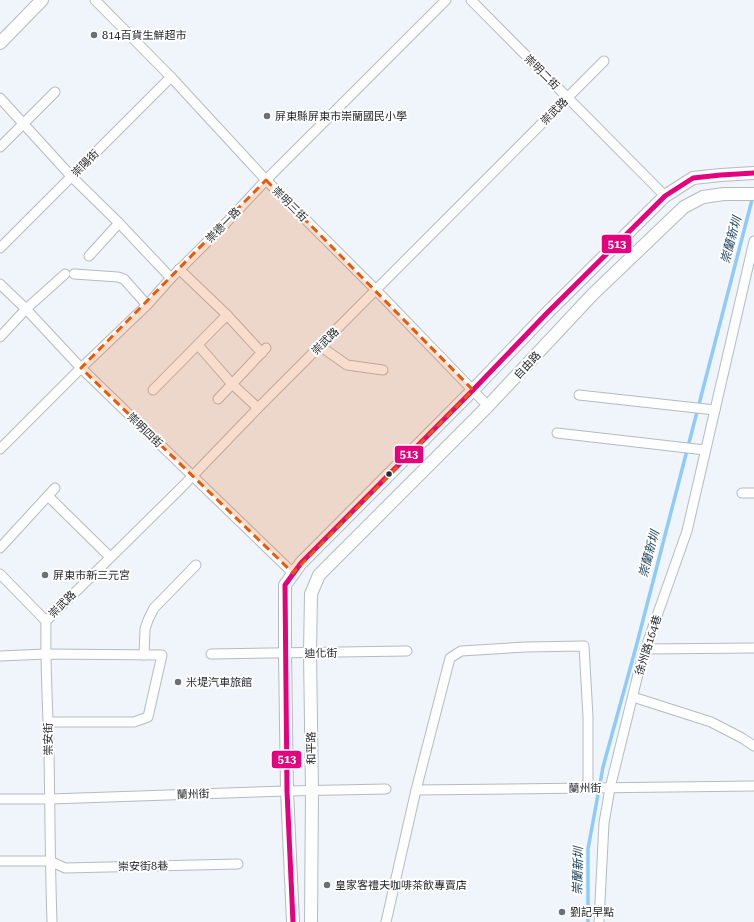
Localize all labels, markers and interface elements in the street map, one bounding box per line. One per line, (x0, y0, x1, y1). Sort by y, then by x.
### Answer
place label: 814百貨生鮮超市 (102, 29, 186, 42)
marker: 814百貨生鮮超市 (89, 30, 99, 40)
street label: 崇明二街 (521, 52, 562, 93)
street label: 崇武路 (538, 95, 571, 128)
place label: 屏東縣屏東市崇蘭國民小學 (275, 110, 407, 123)
marker: 屏東縣屏東市崇蘭國民小學 (262, 111, 272, 121)
street label: 崇陽街 (69, 147, 102, 180)
street label: 崇明三街 (269, 184, 310, 225)
street label: 崇德一路 (203, 205, 243, 246)
water label: 崇蘭新圳 (718, 213, 744, 265)
line badge: 513 (601, 234, 632, 254)
text: 513 (608, 238, 626, 251)
street label: 崇武路 (309, 325, 342, 358)
street label: 自由路 (511, 349, 543, 382)
street label: 崇明四街 (124, 410, 165, 450)
line badge: 513 (394, 445, 424, 464)
text: 513 (400, 448, 418, 461)
unlabelled marker (384, 469, 394, 479)
water label: 崇蘭新圳 (636, 527, 662, 579)
place label: 屏東市新三元宮 (53, 569, 130, 582)
marker: 屏東市新三元宮 (40, 570, 50, 580)
street label: 崇武路 (46, 588, 79, 621)
street label: 徐州路164巷 (633, 613, 664, 677)
street label: 迪化街 (304, 647, 338, 660)
place label: 米堤汽車旅館 (186, 676, 252, 689)
marker: 米堤汽車旅館 (173, 677, 183, 687)
street label: 崇安街 (42, 722, 55, 756)
street label: 和平路 (305, 731, 318, 765)
line badge: 513 (271, 750, 302, 769)
text: 513 (278, 753, 296, 766)
street label: 蘭州街 (568, 782, 602, 795)
street label: 蘭州街 (176, 787, 210, 802)
water label: 崇蘭新圳 (571, 845, 585, 895)
street label: 崇安街8巷 (118, 860, 168, 873)
place label: 皇家客禮夫咖啡茶飲專賣店 (335, 879, 467, 892)
marker: 皇家客禮夫咖啡茶飲專賣店 (322, 880, 332, 890)
place label: 劉記早點 (570, 906, 614, 919)
marker: 劉記早點 (557, 907, 567, 917)

